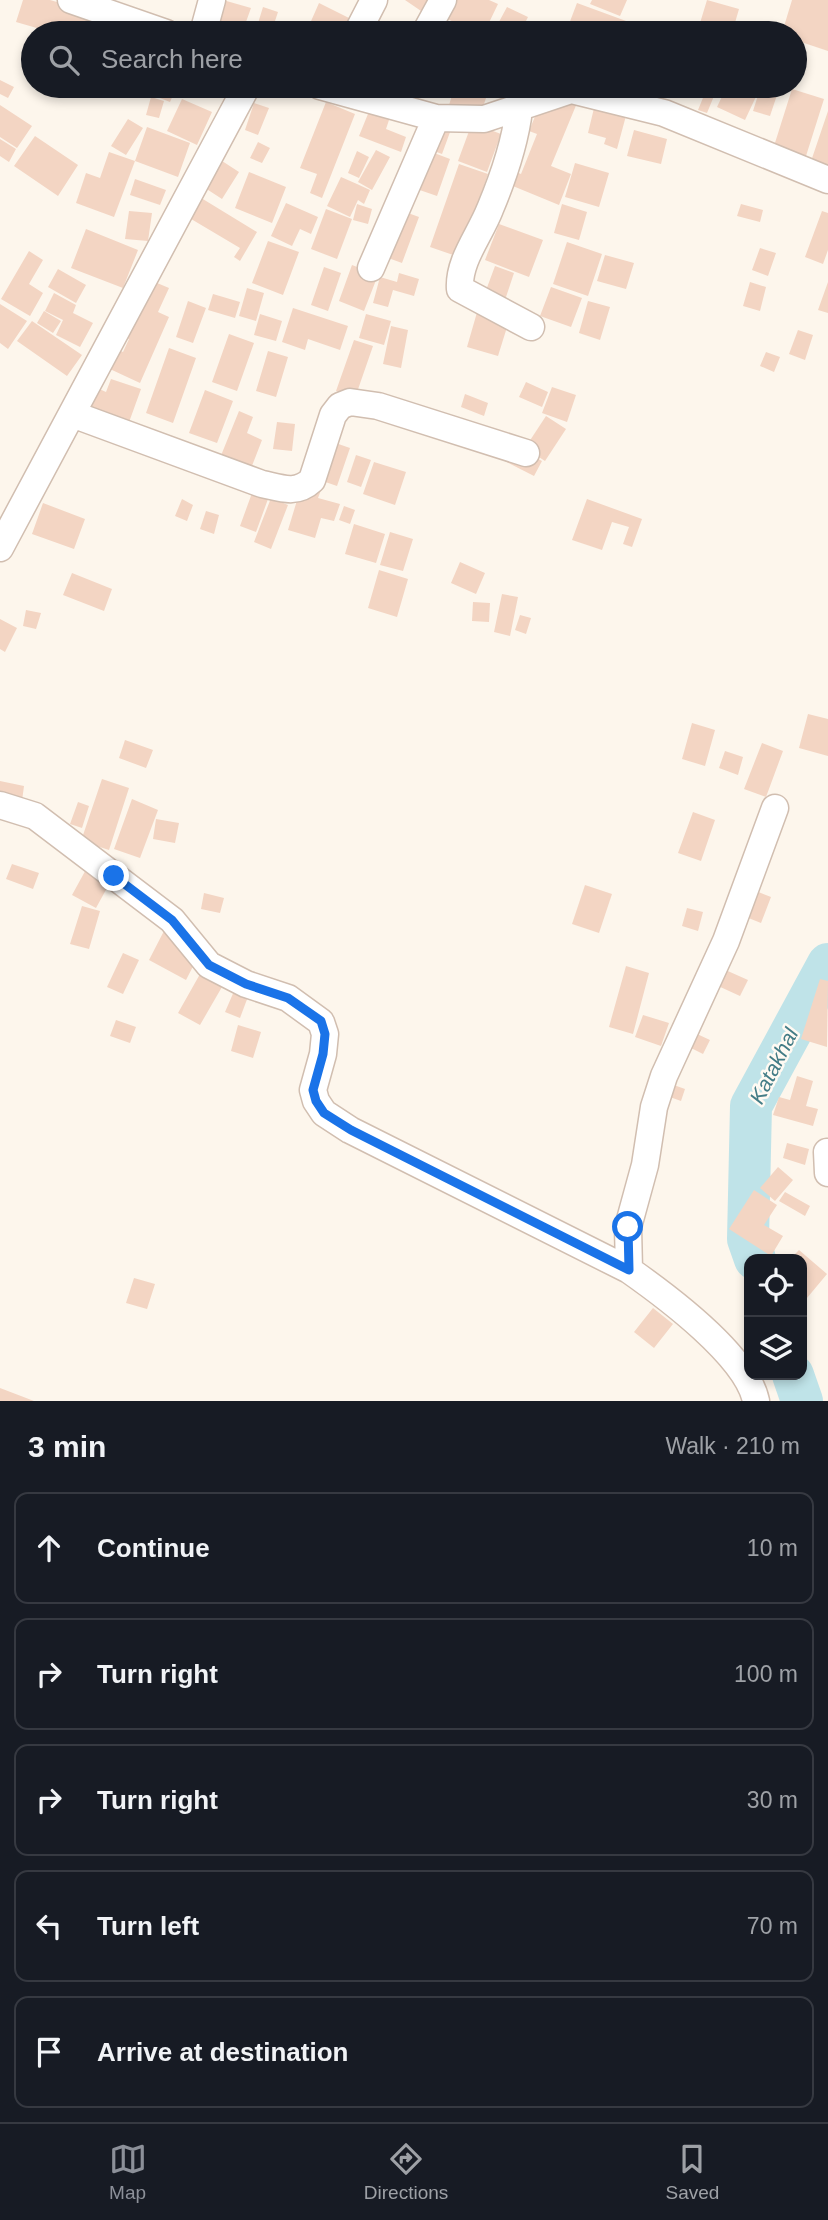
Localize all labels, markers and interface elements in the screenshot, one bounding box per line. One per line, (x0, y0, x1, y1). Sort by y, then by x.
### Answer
search box (21, 21, 807, 98)
icon: search (45, 41, 83, 79)
text: Search here (101, 44, 243, 74)
route end (98, 860, 129, 891)
water label: Katakhal (745, 1023, 803, 1107)
route start (612, 1211, 643, 1242)
map controls (744, 1254, 807, 1380)
button: locate (744, 1254, 807, 1317)
button: layers (744, 1317, 807, 1380)
text: 3 min (28, 1430, 106, 1463)
text: Walk · 210 m (665, 1433, 800, 1459)
icon: ahead (30, 1529, 68, 1567)
text: Continue (97, 1533, 210, 1563)
text: 10 m (747, 1535, 798, 1561)
icon: right (30, 1655, 68, 1693)
text: Turn right (97, 1659, 218, 1689)
text: 100 m (734, 1661, 798, 1687)
icon: right (30, 1781, 68, 1819)
text: Turn right (97, 1785, 218, 1815)
text: 30 m (747, 1787, 798, 1813)
icon: left (30, 1907, 68, 1945)
text: Turn left (97, 1911, 199, 1941)
text: 70 m (747, 1913, 798, 1939)
icon: arrive (30, 2033, 68, 2071)
text: Arrive at destination (97, 2037, 348, 2067)
tab: Map (109, 2140, 147, 2204)
tab: Directions (364, 2140, 448, 2204)
tab: Saved (665, 2140, 719, 2204)

